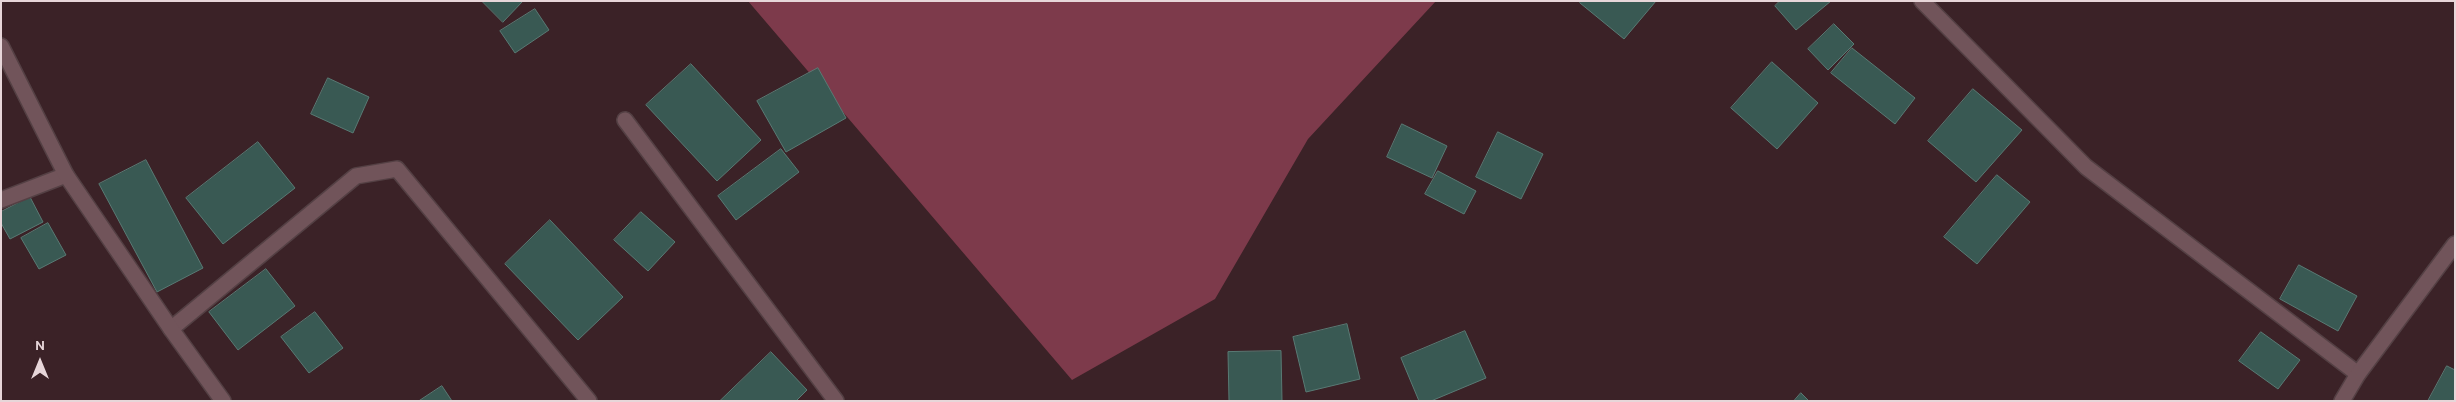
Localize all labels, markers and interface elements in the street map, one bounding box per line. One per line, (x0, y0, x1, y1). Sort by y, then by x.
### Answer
north arrow (15, 337, 65, 387)
text: N (35, 338, 45, 355)

